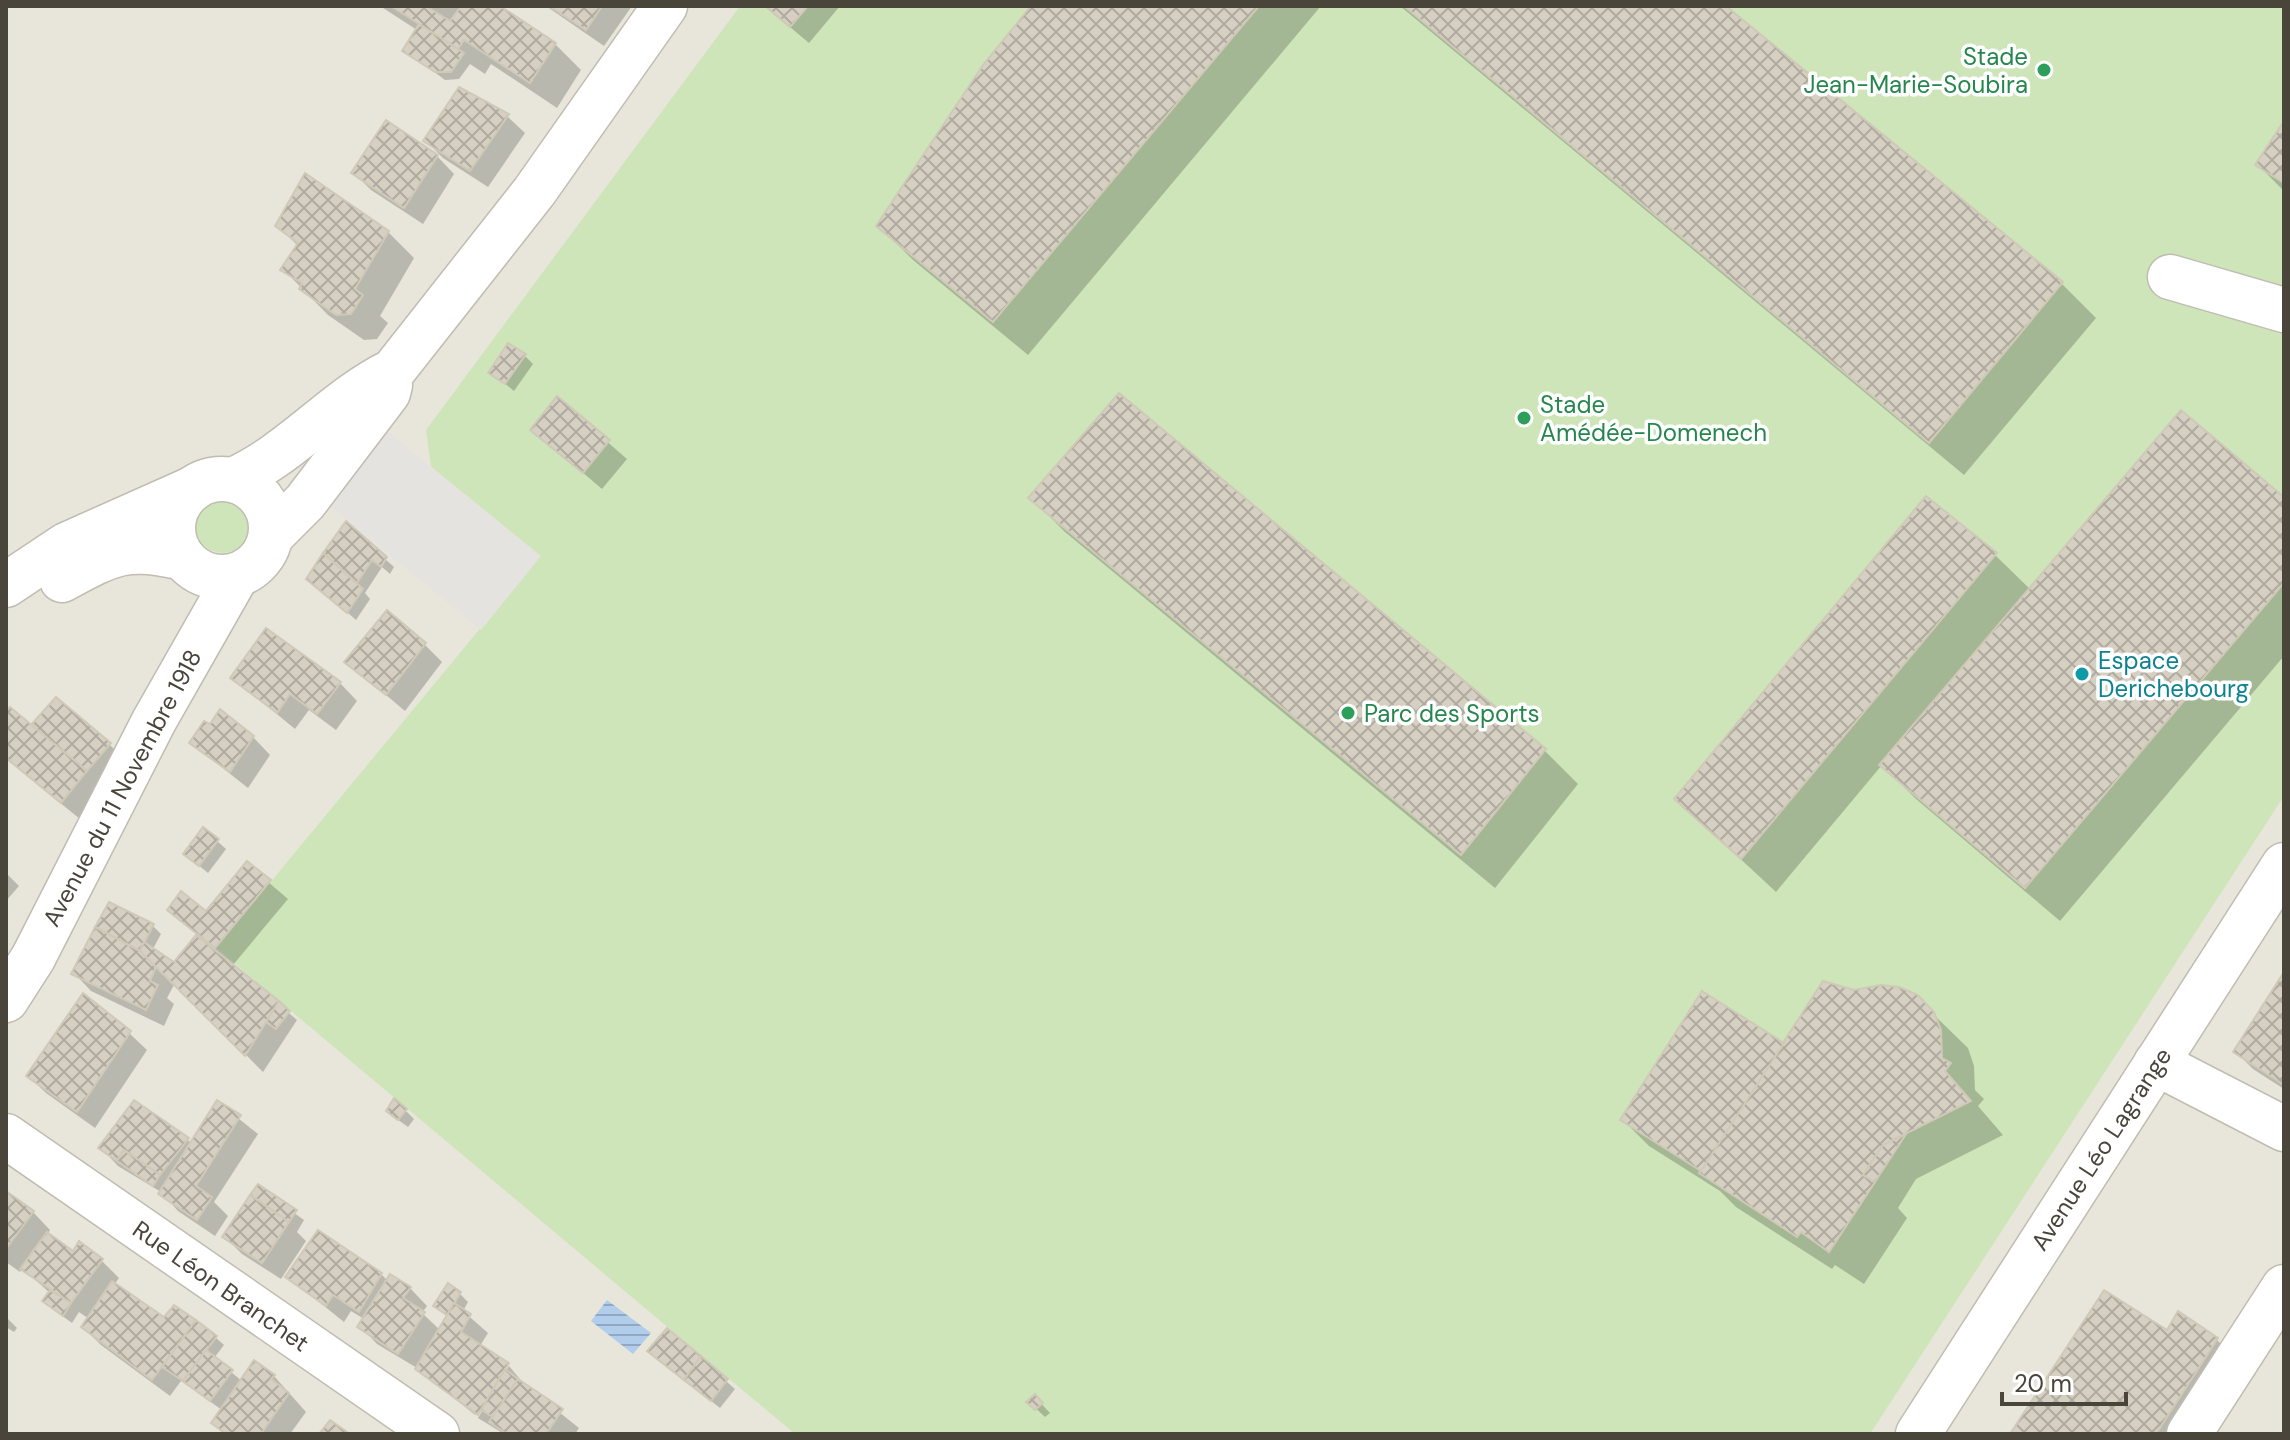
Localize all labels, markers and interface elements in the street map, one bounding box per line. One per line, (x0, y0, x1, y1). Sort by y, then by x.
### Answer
place label: Stade Jean-Marie-Soubira (1803, 41, 2028, 100)
marker: Stade Jean-Marie-Soubira (2035, 61, 2053, 79)
place label: Stade Amédée-Domenech (1540, 389, 1767, 448)
marker: Stade Amédée-Domenech (1515, 409, 1533, 427)
street label: Avenue du 11 Novembre 1918 (36, 644, 208, 932)
place label: Espace Derichebourg (2098, 645, 2249, 704)
marker: Espace Derichebourg (2073, 665, 2091, 683)
place label: Parc des Sports (1364, 698, 1540, 729)
marker: Parc des Sports (1339, 704, 1357, 722)
street label: Avenue Léo Lagrange (2024, 1042, 2178, 1256)
street label: Rue Léon Branchet (127, 1213, 315, 1359)
scale bar (2002, 1356, 2126, 1406)
text: 20 m (2014, 1368, 2072, 1399)

